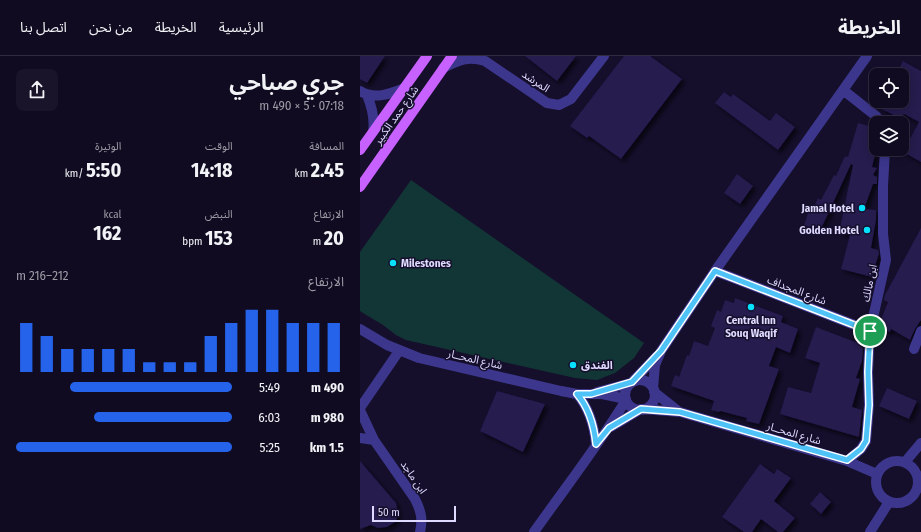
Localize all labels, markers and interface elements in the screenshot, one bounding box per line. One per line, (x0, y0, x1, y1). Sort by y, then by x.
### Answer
text: الخريطة (838, 16, 901, 39)
text: اتصل بنا (20, 19, 67, 36)
text: من نحن (89, 19, 133, 36)
text: الخريطة (155, 19, 197, 36)
text: الرئيسية (219, 19, 264, 36)
street label: المرشد (519, 68, 552, 95)
map controls (869, 68, 909, 156)
button: locate (869, 68, 909, 108)
button: share (16, 69, 58, 111)
text: جري صباحي (229, 69, 344, 96)
street label: شارع حمد الكبير (371, 83, 422, 149)
text: 07:18 · 5 × 490 m (259, 98, 344, 113)
button: layers (869, 116, 909, 156)
text: الوتيرة (95, 140, 121, 153)
text: الوقت (205, 140, 233, 153)
text: المسافة (309, 140, 344, 153)
text: 5:50 (86, 158, 121, 182)
text: 14:18 (191, 158, 233, 182)
text: 2.45 (311, 158, 344, 182)
text: /km (65, 167, 86, 180)
text: km (295, 167, 311, 180)
place label: Jamal Hotel (801, 202, 855, 215)
marker: Jamal Hotel (857, 203, 867, 213)
text: kcal (104, 208, 121, 221)
text: النبض (205, 208, 233, 221)
text: الارتفاع (314, 208, 344, 221)
text: 162 (93, 221, 121, 245)
place label: Golden Hotel (799, 224, 860, 237)
marker: Golden Hotel (862, 225, 872, 235)
text: 153 (205, 226, 233, 250)
text: 20 (324, 226, 344, 250)
text: bpm (182, 235, 205, 248)
text: m (313, 235, 324, 248)
place label: Milestones (401, 257, 451, 270)
marker: Milestones (388, 258, 398, 268)
street label: ابن مالك (859, 263, 880, 303)
text: 212–216 m (16, 268, 68, 283)
street label: شارع المجداف (765, 273, 829, 309)
text: الارتفاع (308, 274, 344, 289)
marker: Central Inn Souq Waqif (746, 302, 756, 312)
place label: Central Inn Souq Waqif (725, 314, 778, 340)
pin (853, 314, 887, 348)
icon: arrive (859, 320, 881, 342)
street label: شارع المحــار (445, 347, 504, 373)
place label: الفندق (581, 359, 613, 372)
marker: الفندق (568, 360, 578, 370)
text: 5:49 (259, 380, 280, 395)
text: 490 m (311, 380, 344, 395)
text: 6:03 (258, 410, 280, 425)
text: 980 m (311, 410, 344, 425)
street label: شارع المحــار (764, 419, 823, 449)
text: 5:25 (260, 440, 280, 455)
text: 1.5 km (310, 440, 344, 455)
street label: ابن ماجد (398, 458, 429, 496)
scale bar (372, 504, 456, 523)
text: 50 m (378, 506, 400, 519)

